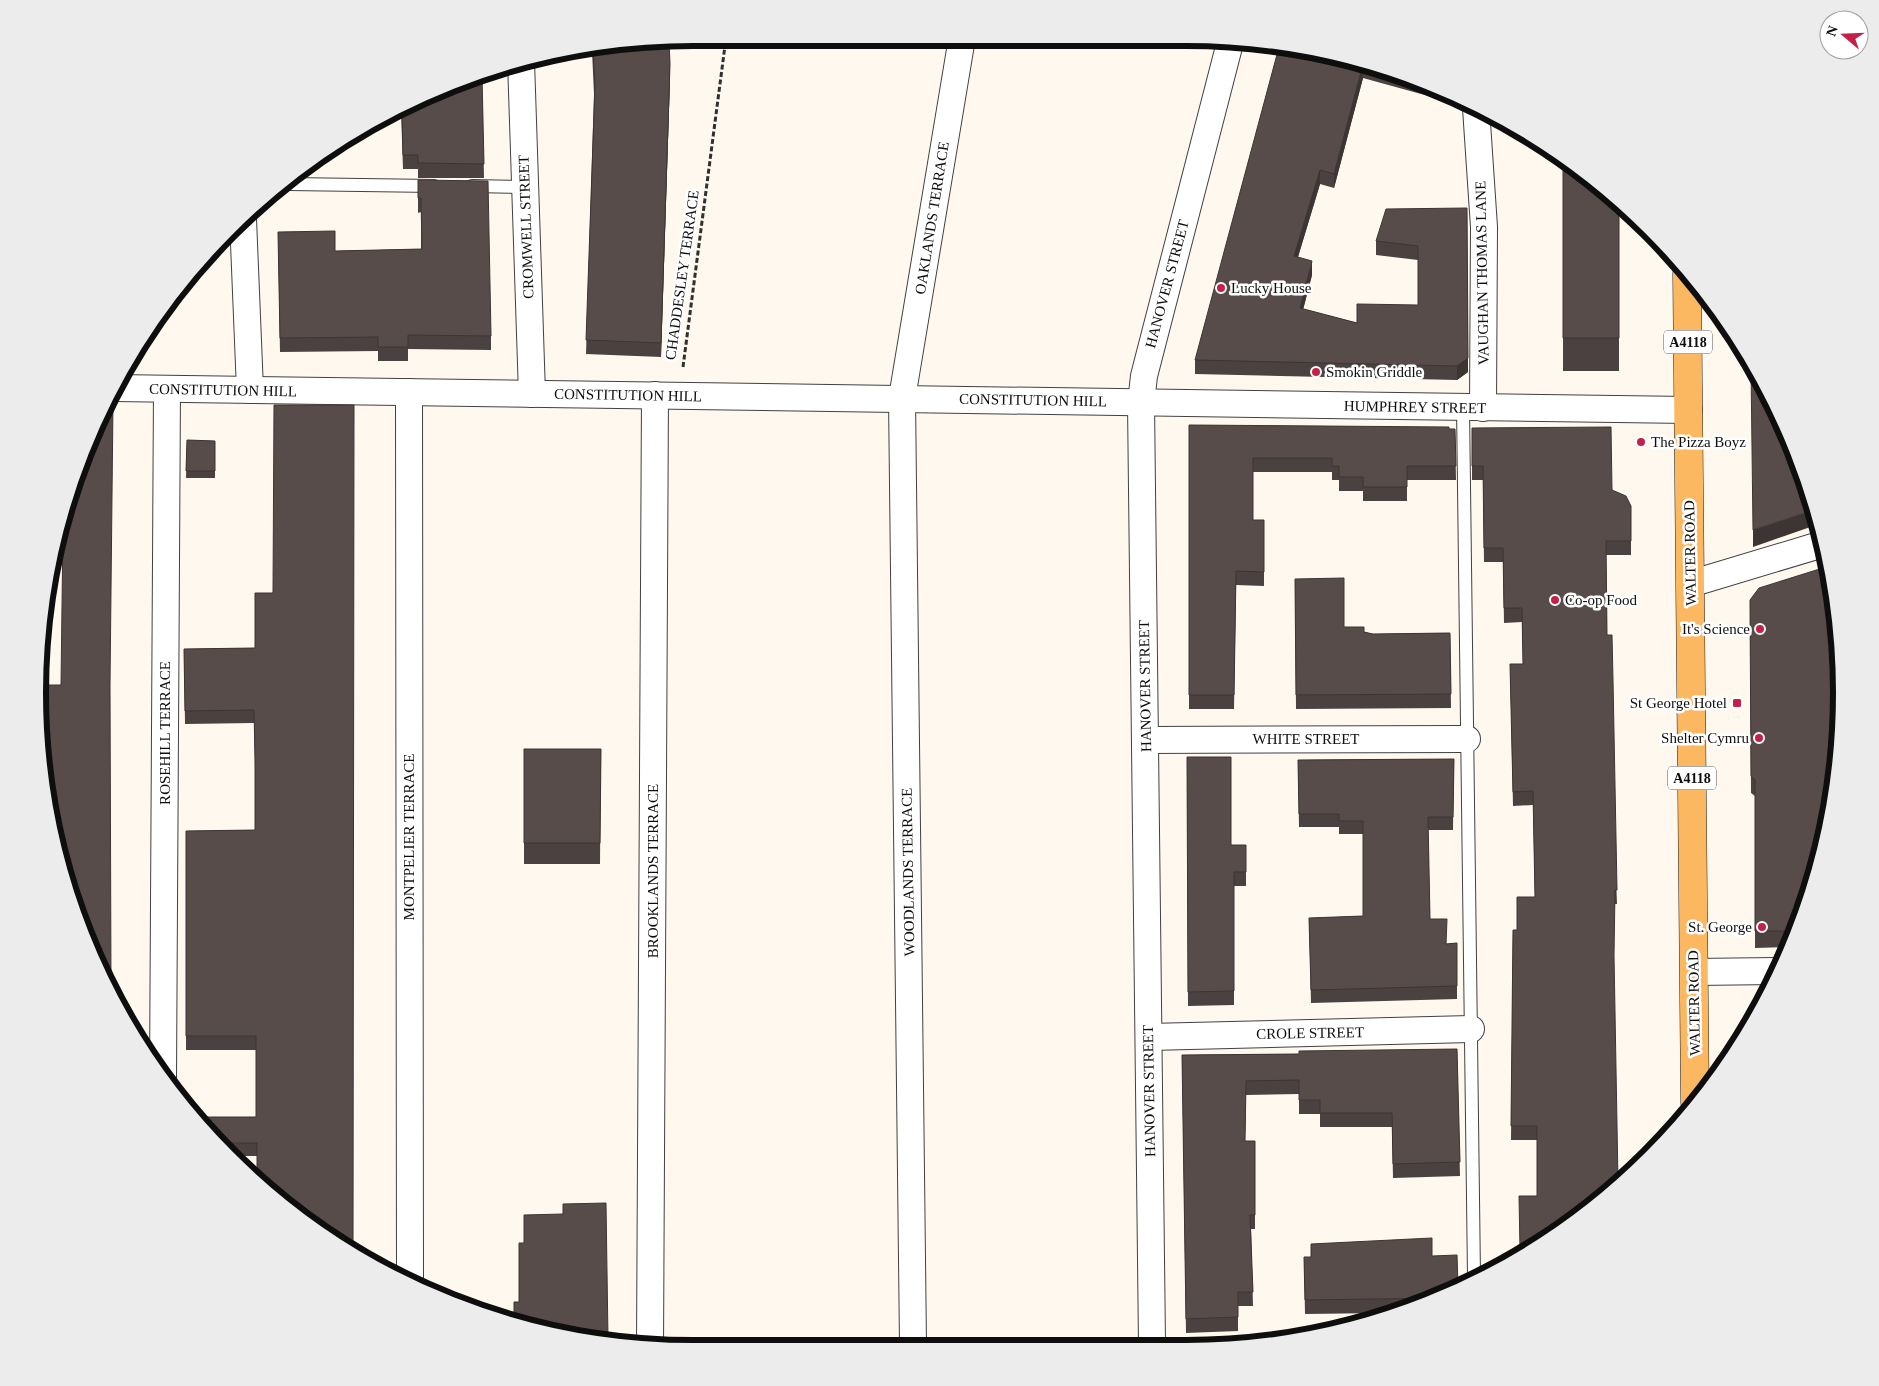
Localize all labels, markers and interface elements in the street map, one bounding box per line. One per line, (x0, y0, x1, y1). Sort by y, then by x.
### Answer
north arrow (1819, 10, 1869, 60)
text: N (1823, 24, 1841, 38)
street label: OAKLANDS TERRACE (912, 141, 952, 295)
street label: CROMWELL STREET (515, 155, 537, 299)
street label: VAUGHAN THOMAS LANE (1472, 181, 1492, 365)
street label: CHADDESLEY TERRACE (662, 189, 702, 361)
street label: HANOVER STREET (1142, 218, 1192, 350)
place label: Lucky House (1231, 280, 1312, 296)
marker: Lucky House (1215, 282, 1227, 294)
road number: A4118 (1664, 331, 1712, 354)
place label: Smokin Griddle (1326, 364, 1423, 380)
marker: Smokin Griddle (1310, 366, 1322, 378)
street label: CONSTITUTION HILL (149, 381, 297, 399)
street label: CONSTITUTION HILL (554, 386, 702, 404)
street label: CONSTITUTION HILL (959, 391, 1107, 409)
street label: HUMPHREY STREET (1344, 398, 1486, 416)
place label: The Pizza Boyz (1651, 434, 1746, 450)
marker: The Pizza Boyz (1635, 436, 1647, 448)
street label: WALTER ROAD (1681, 500, 1699, 606)
place label: Co-op Food (1565, 592, 1638, 608)
marker: Co-op Food (1549, 594, 1561, 606)
street label: HANOVER STREET (1136, 620, 1154, 752)
place label: It's Science (1682, 621, 1750, 637)
marker: It's Science (1754, 623, 1766, 635)
street label: ROSEHILL TERRACE (157, 661, 173, 805)
place label: St George Hotel (1630, 695, 1727, 711)
marker: St George Hotel (1731, 697, 1743, 709)
place label: Shelter Cymru (1661, 730, 1749, 746)
street label: WHITE STREET (1252, 731, 1360, 747)
marker: Shelter Cymru (1753, 732, 1765, 744)
street label: MONTPELIER TERRACE (401, 754, 417, 920)
road number: A4118 (1668, 766, 1716, 790)
street label: BROOKLANDS TERRACE (645, 784, 661, 958)
street label: WOODLANDS TERRACE (899, 788, 917, 956)
place label: St. George (1688, 919, 1752, 935)
marker: St. George (1756, 921, 1768, 933)
street label: WALTER ROAD (1685, 950, 1703, 1056)
street label: CROLE STREET (1256, 1024, 1364, 1042)
street label: HANOVER STREET (1140, 1025, 1158, 1157)

